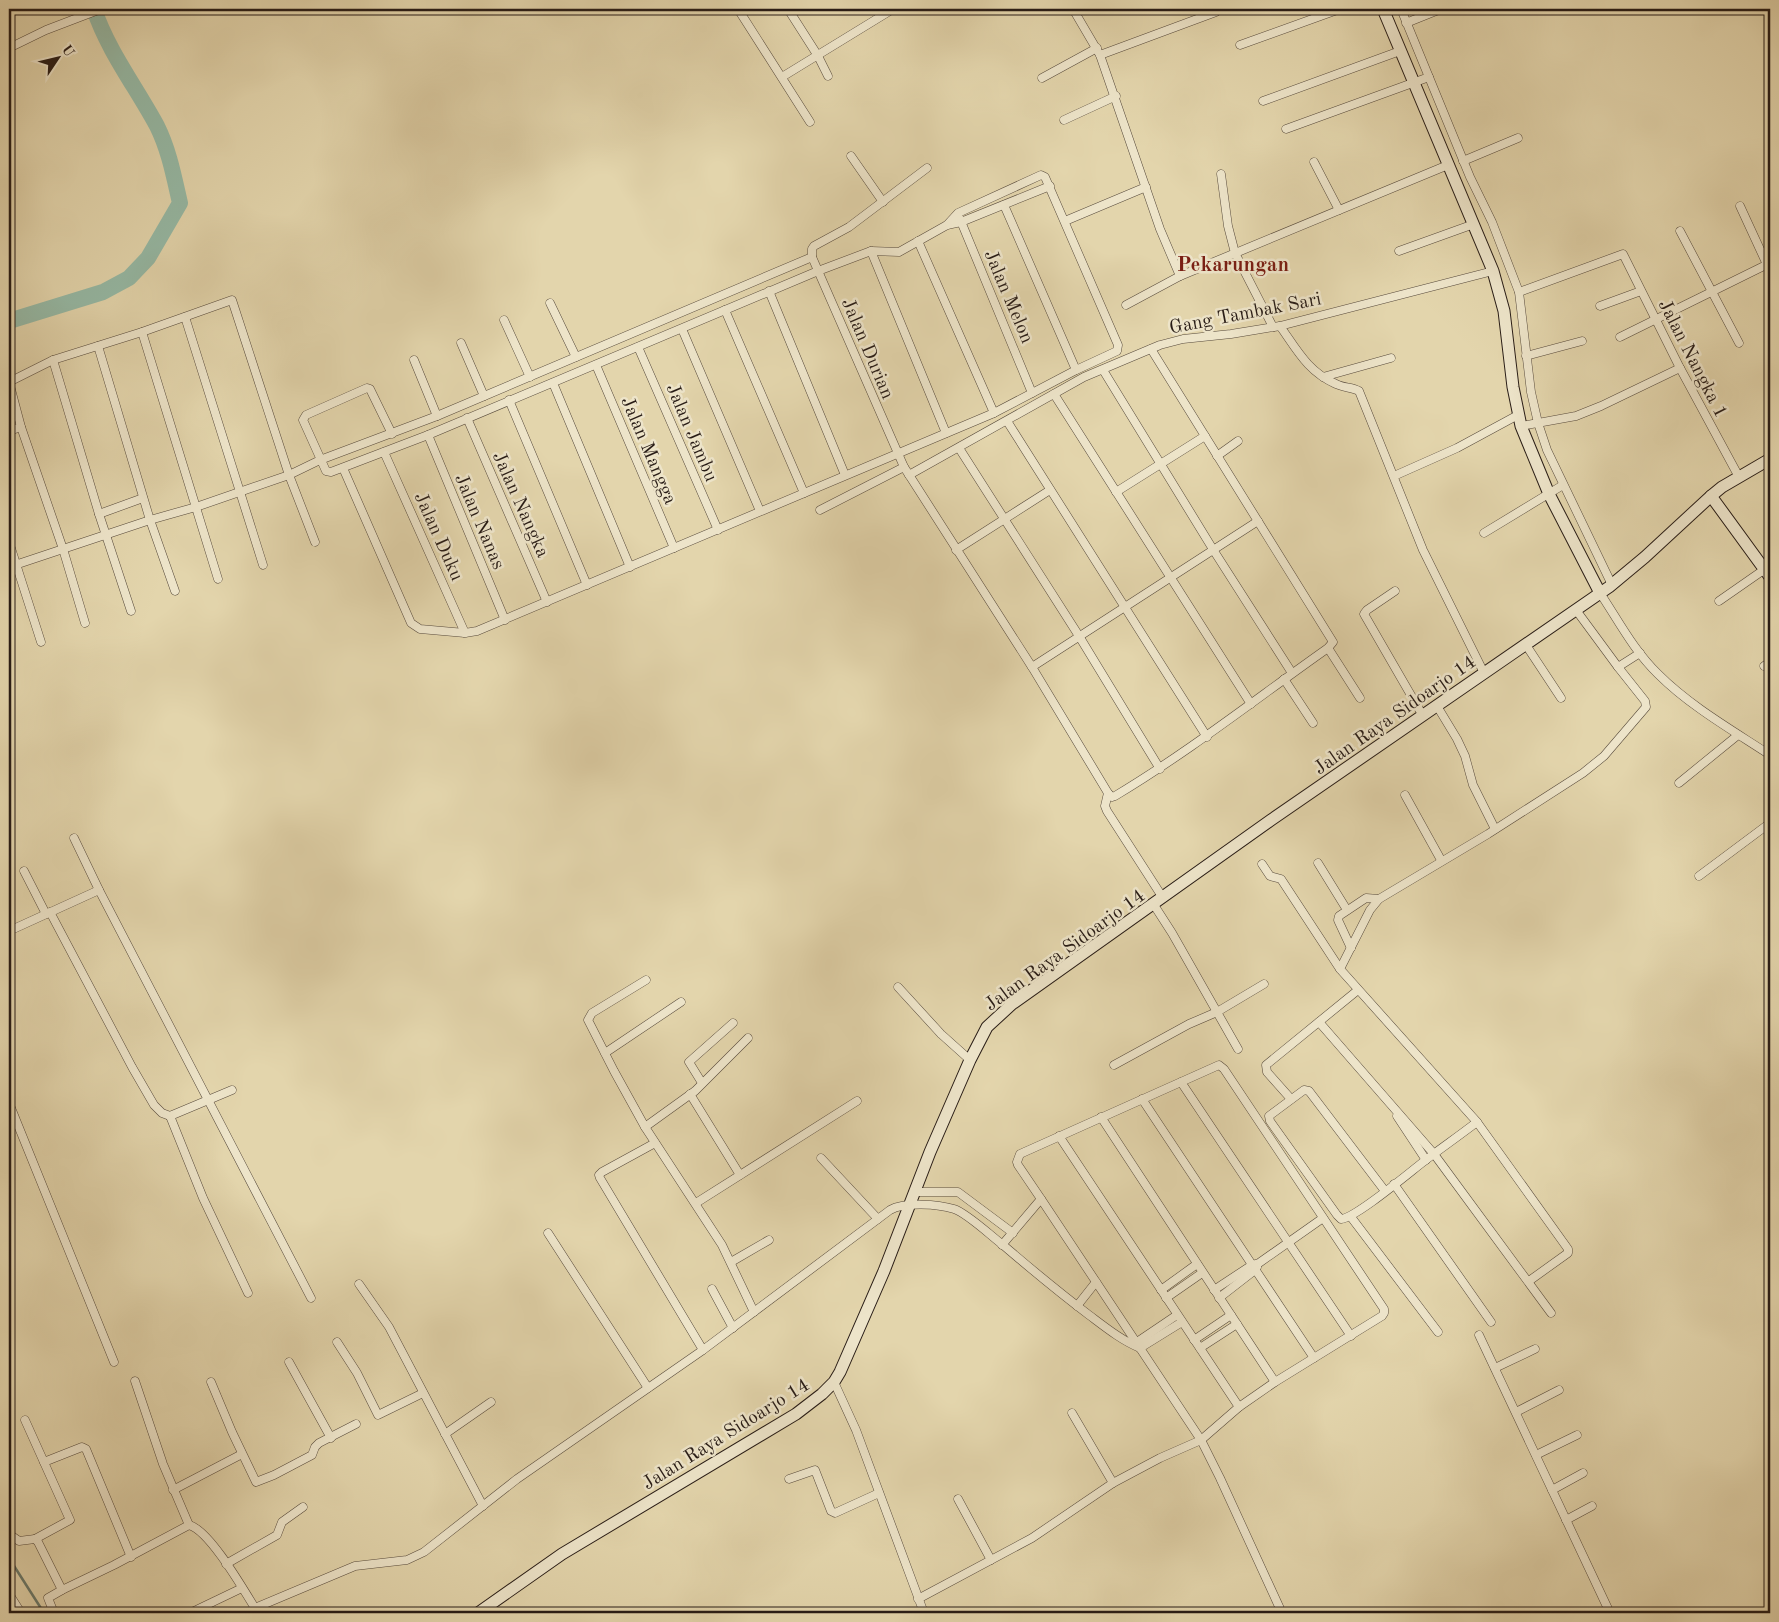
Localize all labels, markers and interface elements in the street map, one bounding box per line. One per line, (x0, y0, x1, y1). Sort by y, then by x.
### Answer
north arrow (32, 32, 82, 82)
text: U (59, 43, 77, 60)
street label: Jalan Melon (980, 248, 1036, 346)
district label: Pekarungan (1177, 255, 1289, 276)
street label: Gang Tambak Sari (1168, 290, 1323, 339)
street label: Jalan Durian (837, 296, 896, 402)
street label: Jalan Nangka 1 (1654, 297, 1730, 421)
street label: Jalan Jambu (662, 381, 720, 485)
street label: Jalan Mangga (616, 394, 679, 508)
street label: Jalan Nangka (488, 449, 552, 561)
street label: Jalan Nanas (450, 471, 507, 572)
street label: Jalan Duku (410, 490, 466, 584)
street label: Jalan Raya Sidoarjo 14 (1311, 653, 1480, 779)
street label: Jalan Raya Sidoarjo 14 (982, 887, 1149, 1015)
street label: Jalan Raya Sidoarjo 14 (640, 1376, 813, 1494)

